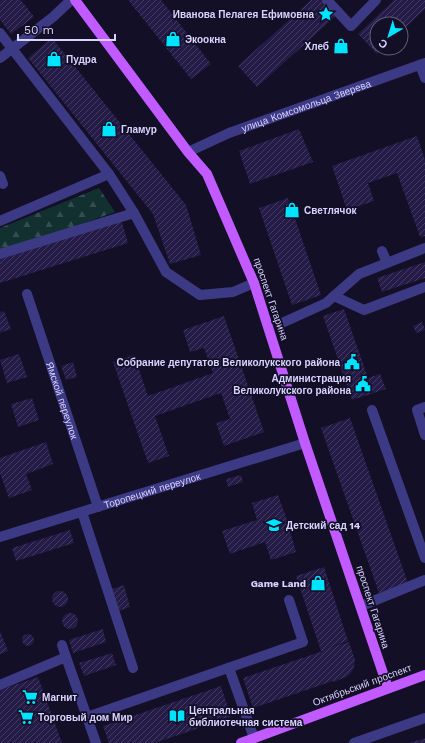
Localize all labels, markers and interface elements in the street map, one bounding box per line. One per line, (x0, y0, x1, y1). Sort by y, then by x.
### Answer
place icon: Иванова Пелагея Ефимовна (317, 5, 335, 23)
place label: Иванова Пелагея Ефимовна (173, 9, 314, 20)
scale bar (18, 16, 115, 42)
north arrow (369, 16, 409, 56)
text: 50 m (24, 23, 54, 37)
shop icon: Экоокна (164, 30, 182, 48)
place label: Экоокна (185, 34, 226, 45)
text: С (376, 36, 390, 51)
shop icon: Хлеб (332, 37, 350, 55)
place label: Хлеб (305, 41, 329, 52)
shop icon: Пудра (45, 50, 63, 68)
place label: Пудра (66, 54, 97, 65)
street label: улица Комсомольца Зверева (240, 77, 373, 134)
shop icon: Гламур (100, 120, 118, 138)
place label: Гламур (121, 124, 157, 135)
shop icon: Светлячок (283, 201, 301, 219)
place label: Светлячок (304, 205, 358, 216)
street label: проспект Гагарина (252, 256, 290, 342)
public building icon: Собрание депутатов Великолукского района (343, 353, 361, 371)
place label: Собрание депутатов Великолукского района (116, 357, 340, 368)
street label: Ямской переулок (44, 360, 81, 441)
place label: Администрация Великолукского района (233, 373, 351, 396)
public building icon: Администрация Великолукского района (354, 375, 372, 393)
street label: Торопецкий переулок (102, 470, 202, 510)
school or university icon: Детский сад 14 (265, 516, 283, 534)
place label: Детский сад 14 (286, 520, 361, 531)
street label: проспект Гагарина (354, 564, 392, 650)
shop icon: Game Land (309, 574, 327, 592)
place label: Game Land (251, 578, 306, 589)
street label: Октябрьский проспект (311, 662, 413, 708)
supermarket icon: Магнит (21, 688, 39, 706)
place label: Магнит (42, 692, 77, 703)
place label: Центральная библиотечная система (189, 705, 303, 728)
library icon: Центральная библиотечная система (168, 707, 186, 725)
supermarket icon: Торговый дом Мир (17, 708, 35, 726)
place label: Торговый дом Мир (38, 712, 133, 723)

